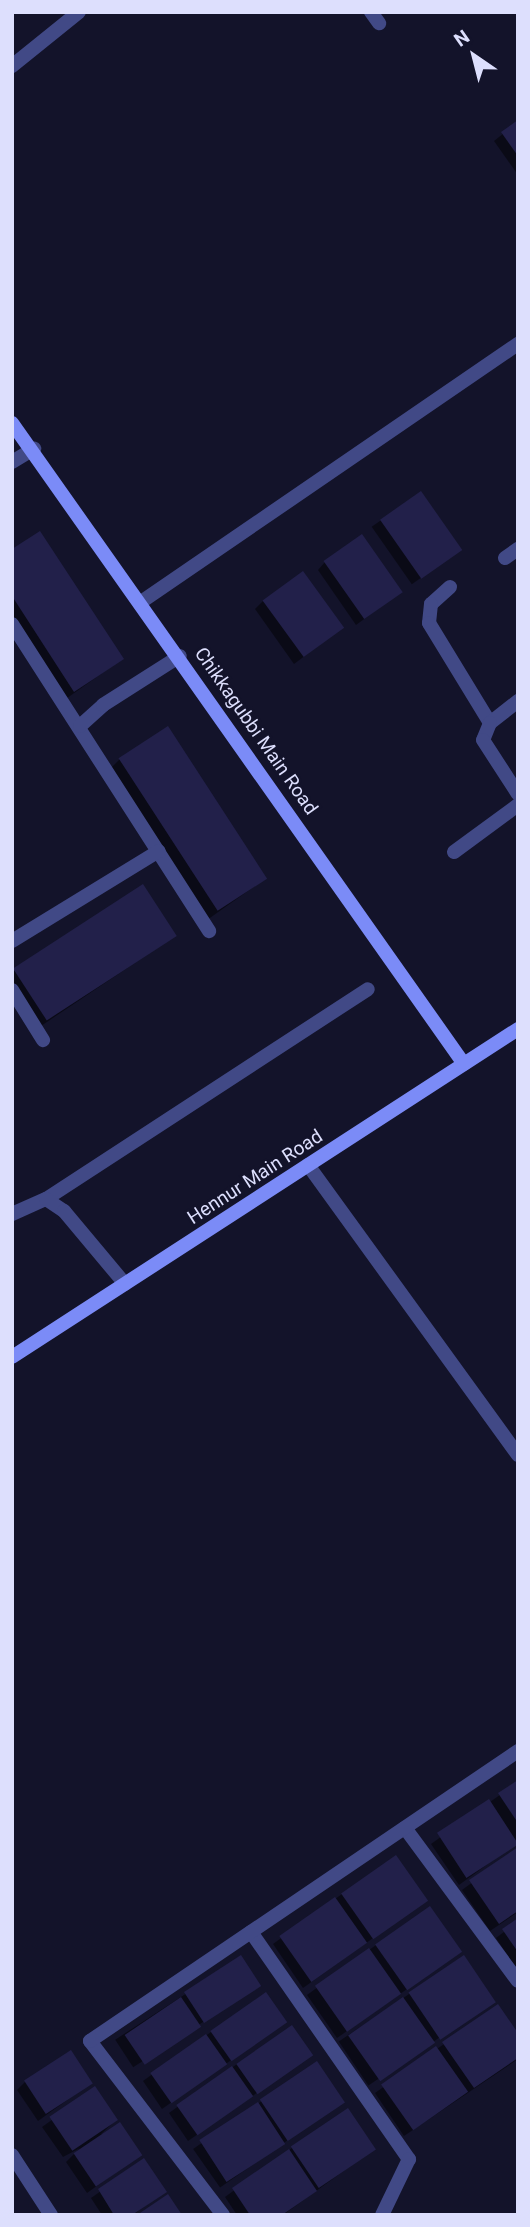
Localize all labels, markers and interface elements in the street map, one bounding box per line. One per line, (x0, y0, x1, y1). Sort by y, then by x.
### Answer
north arrow (439, 21, 509, 91)
text: N (450, 25, 474, 52)
street label: Chikkagubbi Main Road (190, 643, 322, 819)
street label: Hennur Main Road (183, 1125, 327, 1229)

